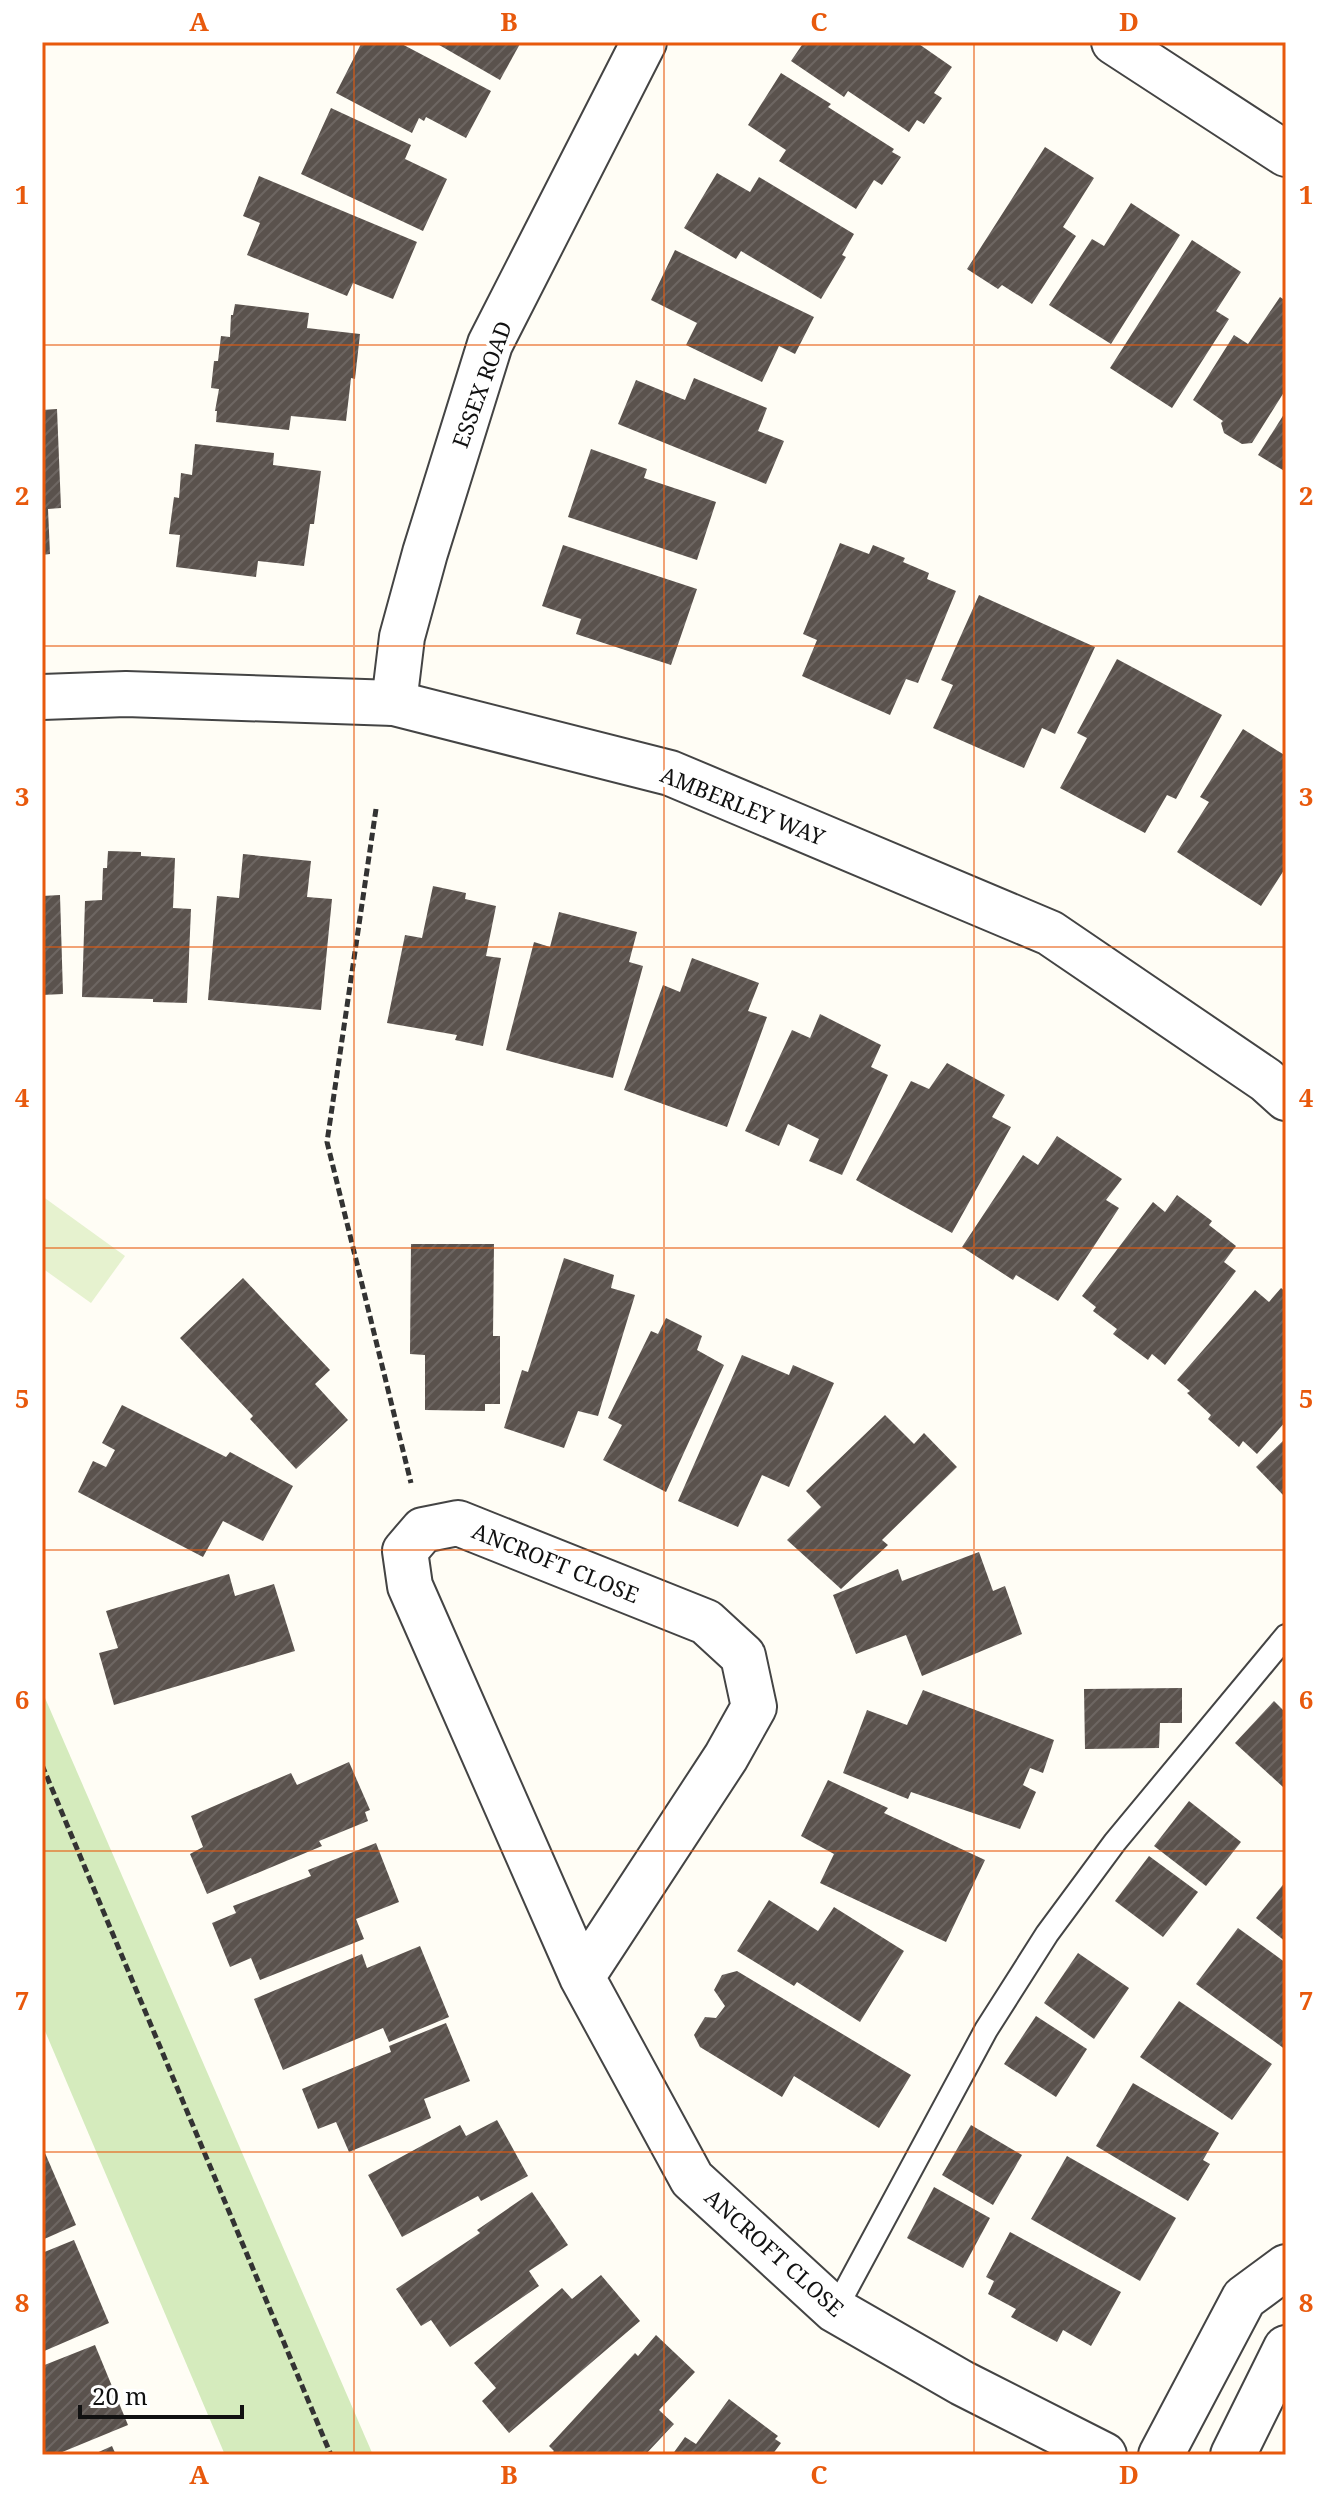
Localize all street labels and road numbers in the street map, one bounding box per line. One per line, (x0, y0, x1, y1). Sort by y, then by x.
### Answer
street label: ESSEX ROAD (444, 316, 518, 452)
street label: AMBERLEY WAY (657, 758, 830, 852)
street label: ANCROFT CLOSE (468, 1515, 644, 1609)
street label: ANCROFT CLOSE (699, 2181, 851, 2323)

